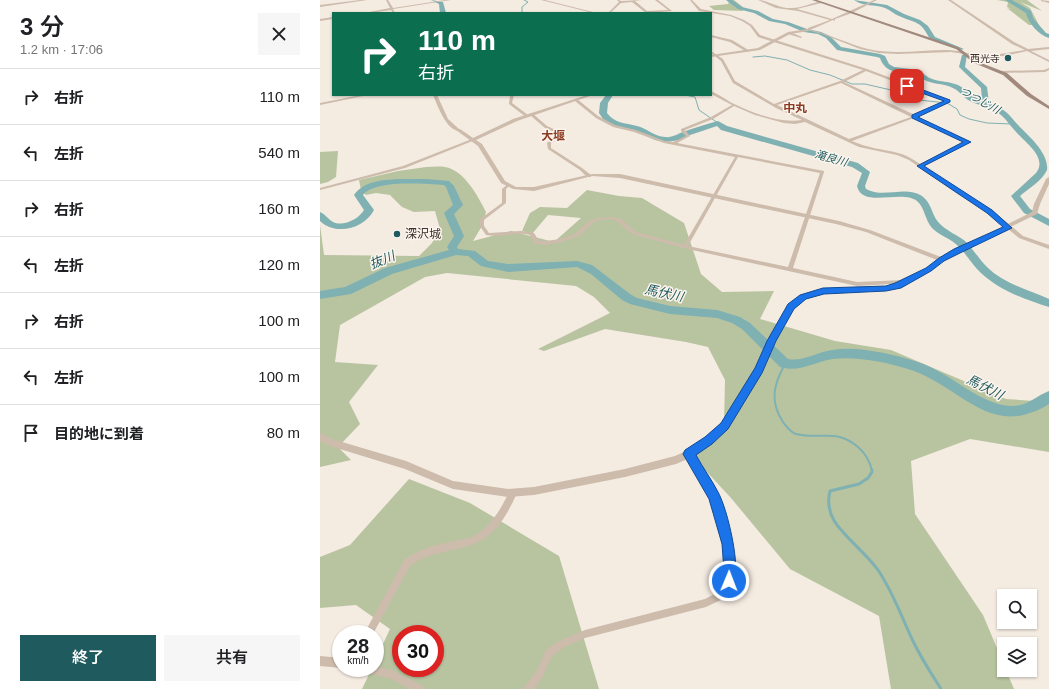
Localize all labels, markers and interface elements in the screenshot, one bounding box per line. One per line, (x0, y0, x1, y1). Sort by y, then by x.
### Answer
text: 3 分 (20, 13, 64, 40)
button: close (258, 13, 300, 55)
text: 110 m (418, 25, 496, 56)
icon: right (352, 28, 404, 80)
text: 1.2 km · 17:06 (20, 42, 103, 57)
place label: 西光寺 (970, 53, 1000, 64)
marker: 西光寺 (1003, 53, 1013, 63)
text: 右折 (418, 63, 454, 83)
pin (890, 69, 924, 103)
icon: arrive (896, 75, 918, 97)
water label: つつじ川 (958, 84, 1003, 116)
icon: right (20, 86, 42, 108)
text: 110 m (259, 88, 300, 105)
text: 右折 (54, 89, 84, 106)
district label: 中丸 (783, 101, 807, 115)
district label: 大堰 (541, 129, 565, 143)
icon: left (20, 142, 42, 164)
text: 540 m (258, 144, 300, 161)
text: 左折 (54, 145, 84, 162)
water label: 滝良川 (813, 148, 849, 169)
icon: right (20, 198, 42, 220)
text: 160 m (258, 200, 300, 217)
text: 右折 (54, 201, 84, 218)
place label: 深沢城 (405, 227, 441, 241)
marker: 深沢城 (392, 229, 402, 239)
water label: 抜川 (367, 247, 399, 272)
icon: left (20, 254, 42, 276)
text: 120 m (258, 256, 300, 273)
text: 左折 (54, 257, 84, 274)
water label: 馬伏川 (643, 282, 687, 305)
icon: right (20, 310, 42, 332)
text: 100 m (258, 312, 300, 329)
text: 右折 (54, 313, 84, 330)
icon: left (20, 366, 42, 388)
text: 100 m (258, 368, 300, 385)
text: 左折 (54, 369, 84, 386)
water label: 馬伏川 (964, 371, 1008, 403)
icon: arrive (20, 422, 42, 444)
text: 80 m (267, 424, 300, 441)
text: 目的地に到着 (54, 425, 144, 442)
position arrow (708, 560, 750, 602)
map controls (997, 589, 1037, 677)
button: search (997, 589, 1037, 629)
speed limit sign: 30 (392, 625, 444, 677)
button: 終了 (20, 635, 156, 681)
button: 共有 (164, 635, 300, 681)
text: 28 (347, 635, 369, 657)
button: layers (997, 637, 1037, 677)
text: km/h (347, 655, 369, 666)

